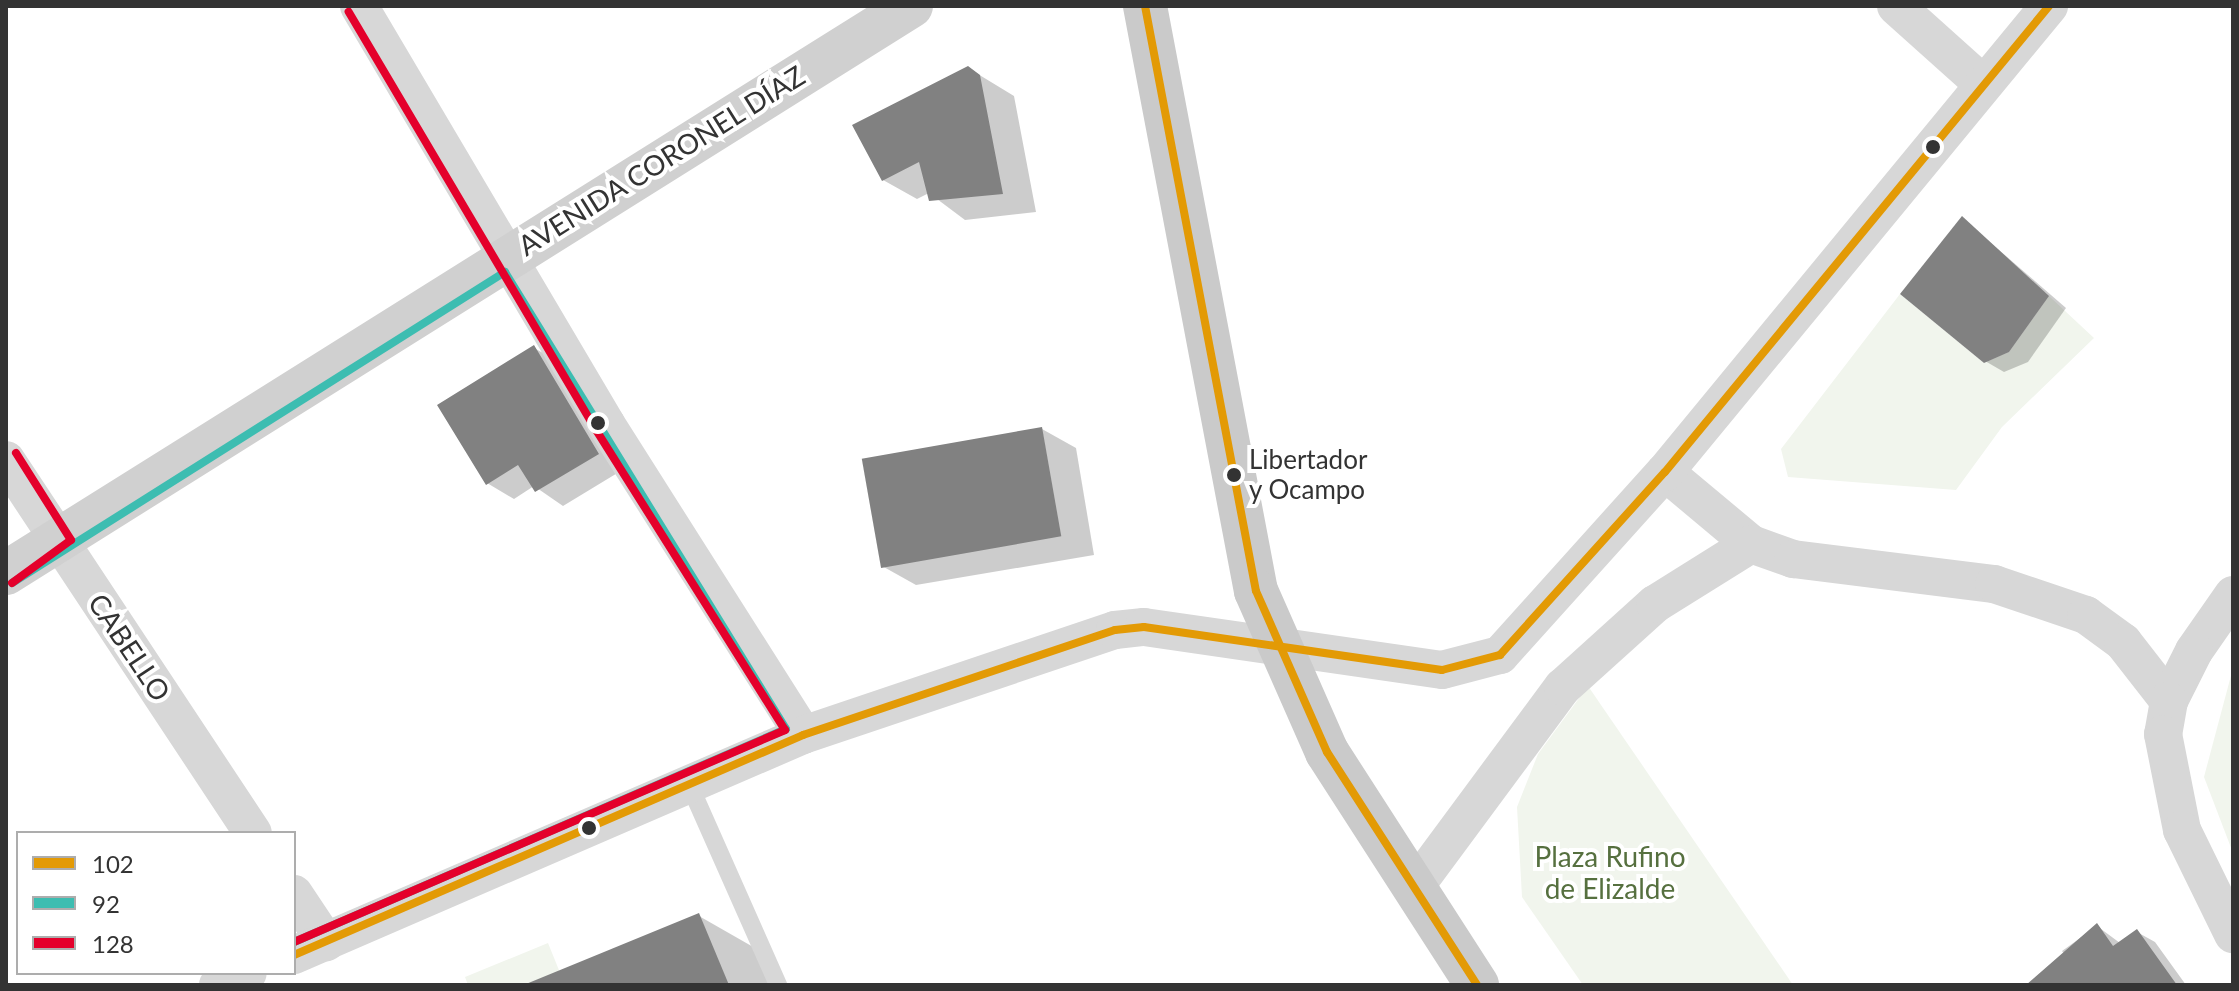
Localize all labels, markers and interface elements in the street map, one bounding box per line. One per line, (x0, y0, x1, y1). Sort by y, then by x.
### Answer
street label: AVENIDA CORONEL DÍAZ (511, 57, 811, 263)
unlabelled marker (1925, 139, 1941, 155)
unlabelled marker (590, 415, 606, 431)
place label: Libertador y Ocampo (1249, 444, 1367, 506)
marker: Libertador y Ocampo (1226, 467, 1242, 483)
street label: CABELLO (82, 587, 178, 707)
unlabelled marker (581, 820, 597, 836)
legend (16, 831, 296, 975)
park label: Plaza Rufino de Elizalde (1534, 839, 1686, 905)
text: 102 (92, 849, 134, 878)
text: 92 (92, 889, 120, 918)
text: 128 (92, 929, 134, 958)

